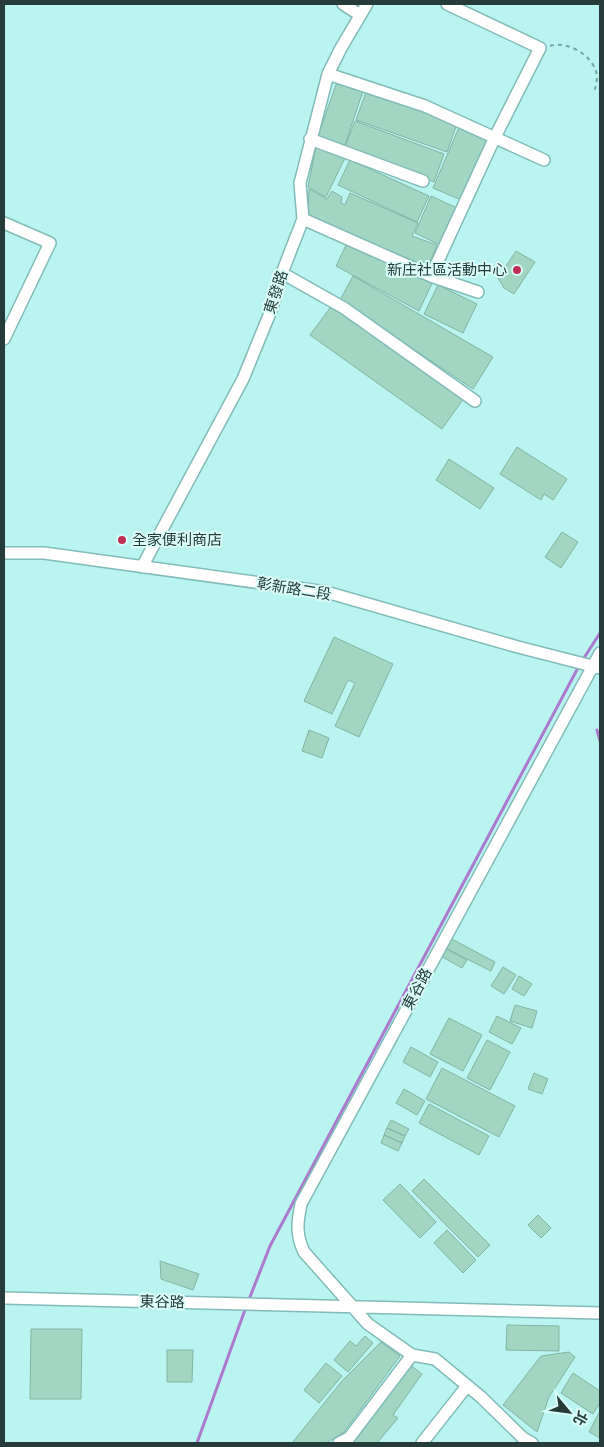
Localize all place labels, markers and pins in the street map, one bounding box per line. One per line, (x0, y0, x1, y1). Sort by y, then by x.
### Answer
place label: 新庄社區活動中心 (387, 260, 507, 279)
marker: 新庄社區活動中心 (511, 264, 523, 276)
place label: 全家便利商店 (132, 530, 222, 549)
marker: 全家便利商店 (116, 534, 128, 546)

